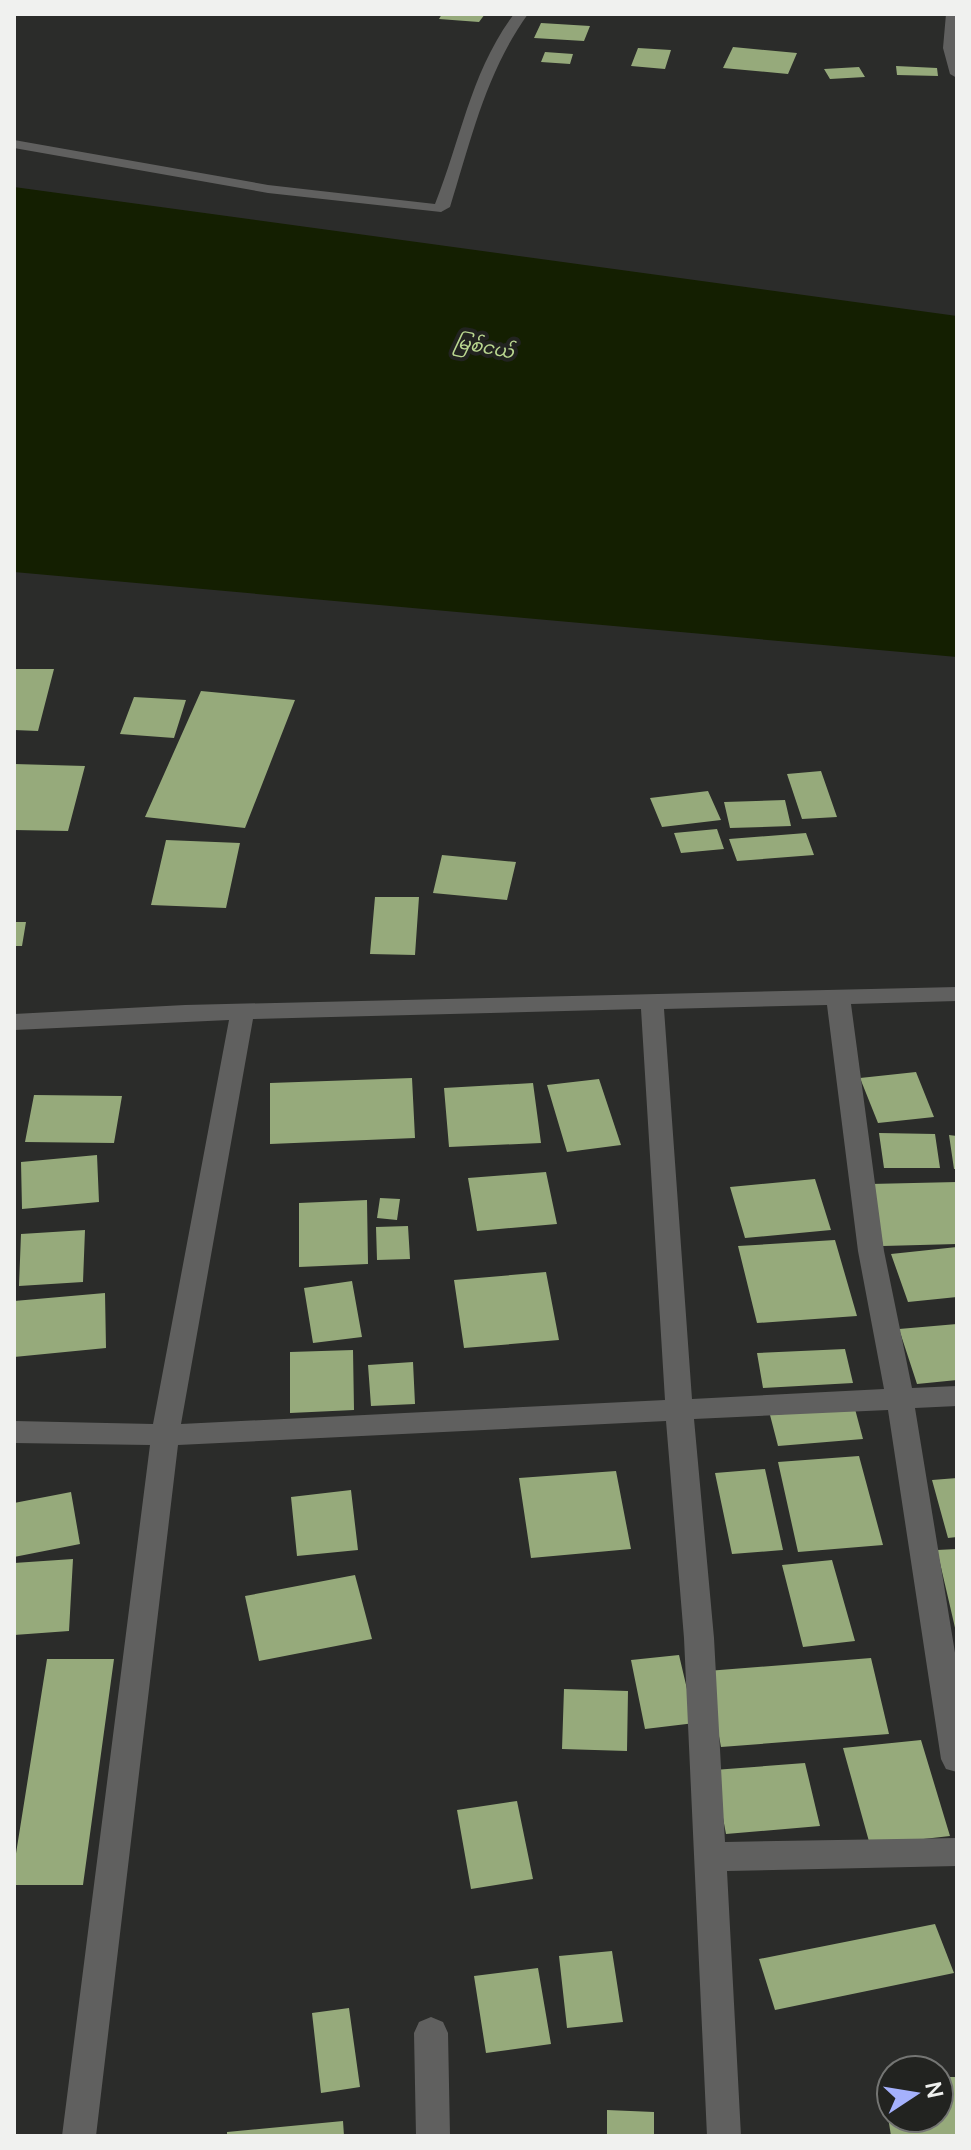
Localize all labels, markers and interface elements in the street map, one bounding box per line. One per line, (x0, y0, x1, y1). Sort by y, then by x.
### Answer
water label: မြစ်ငယ် (451, 328, 518, 368)
north arrow (875, 2054, 955, 2134)
text: N (918, 2079, 951, 2101)

